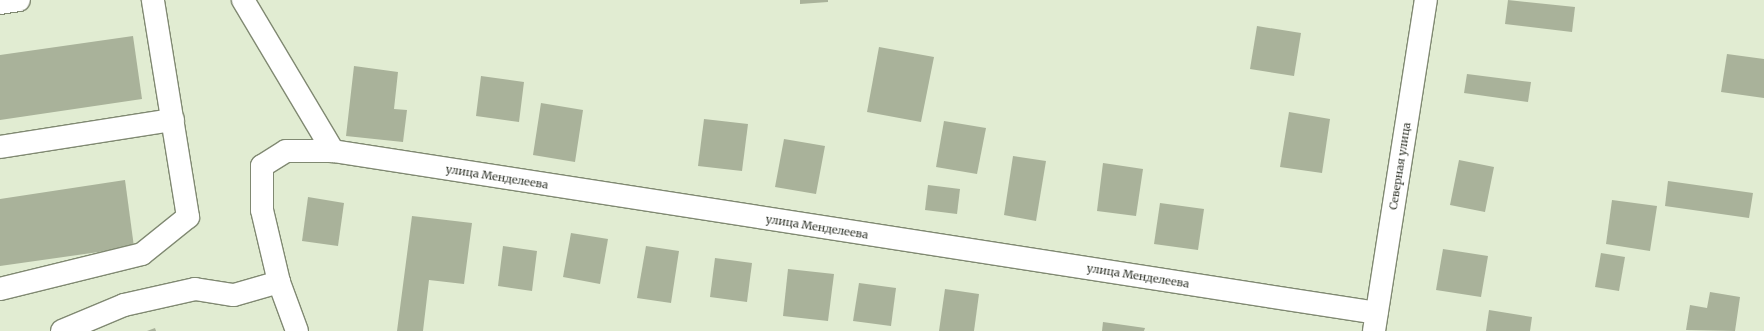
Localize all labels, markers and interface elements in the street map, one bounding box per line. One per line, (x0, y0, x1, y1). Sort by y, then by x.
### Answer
street label: Северная улица (1387, 121, 1413, 211)
street label: улица Менделеева (445, 162, 549, 192)
street label: улица Менделеева (765, 212, 869, 242)
street label: улица Менделеева (1086, 261, 1190, 291)

